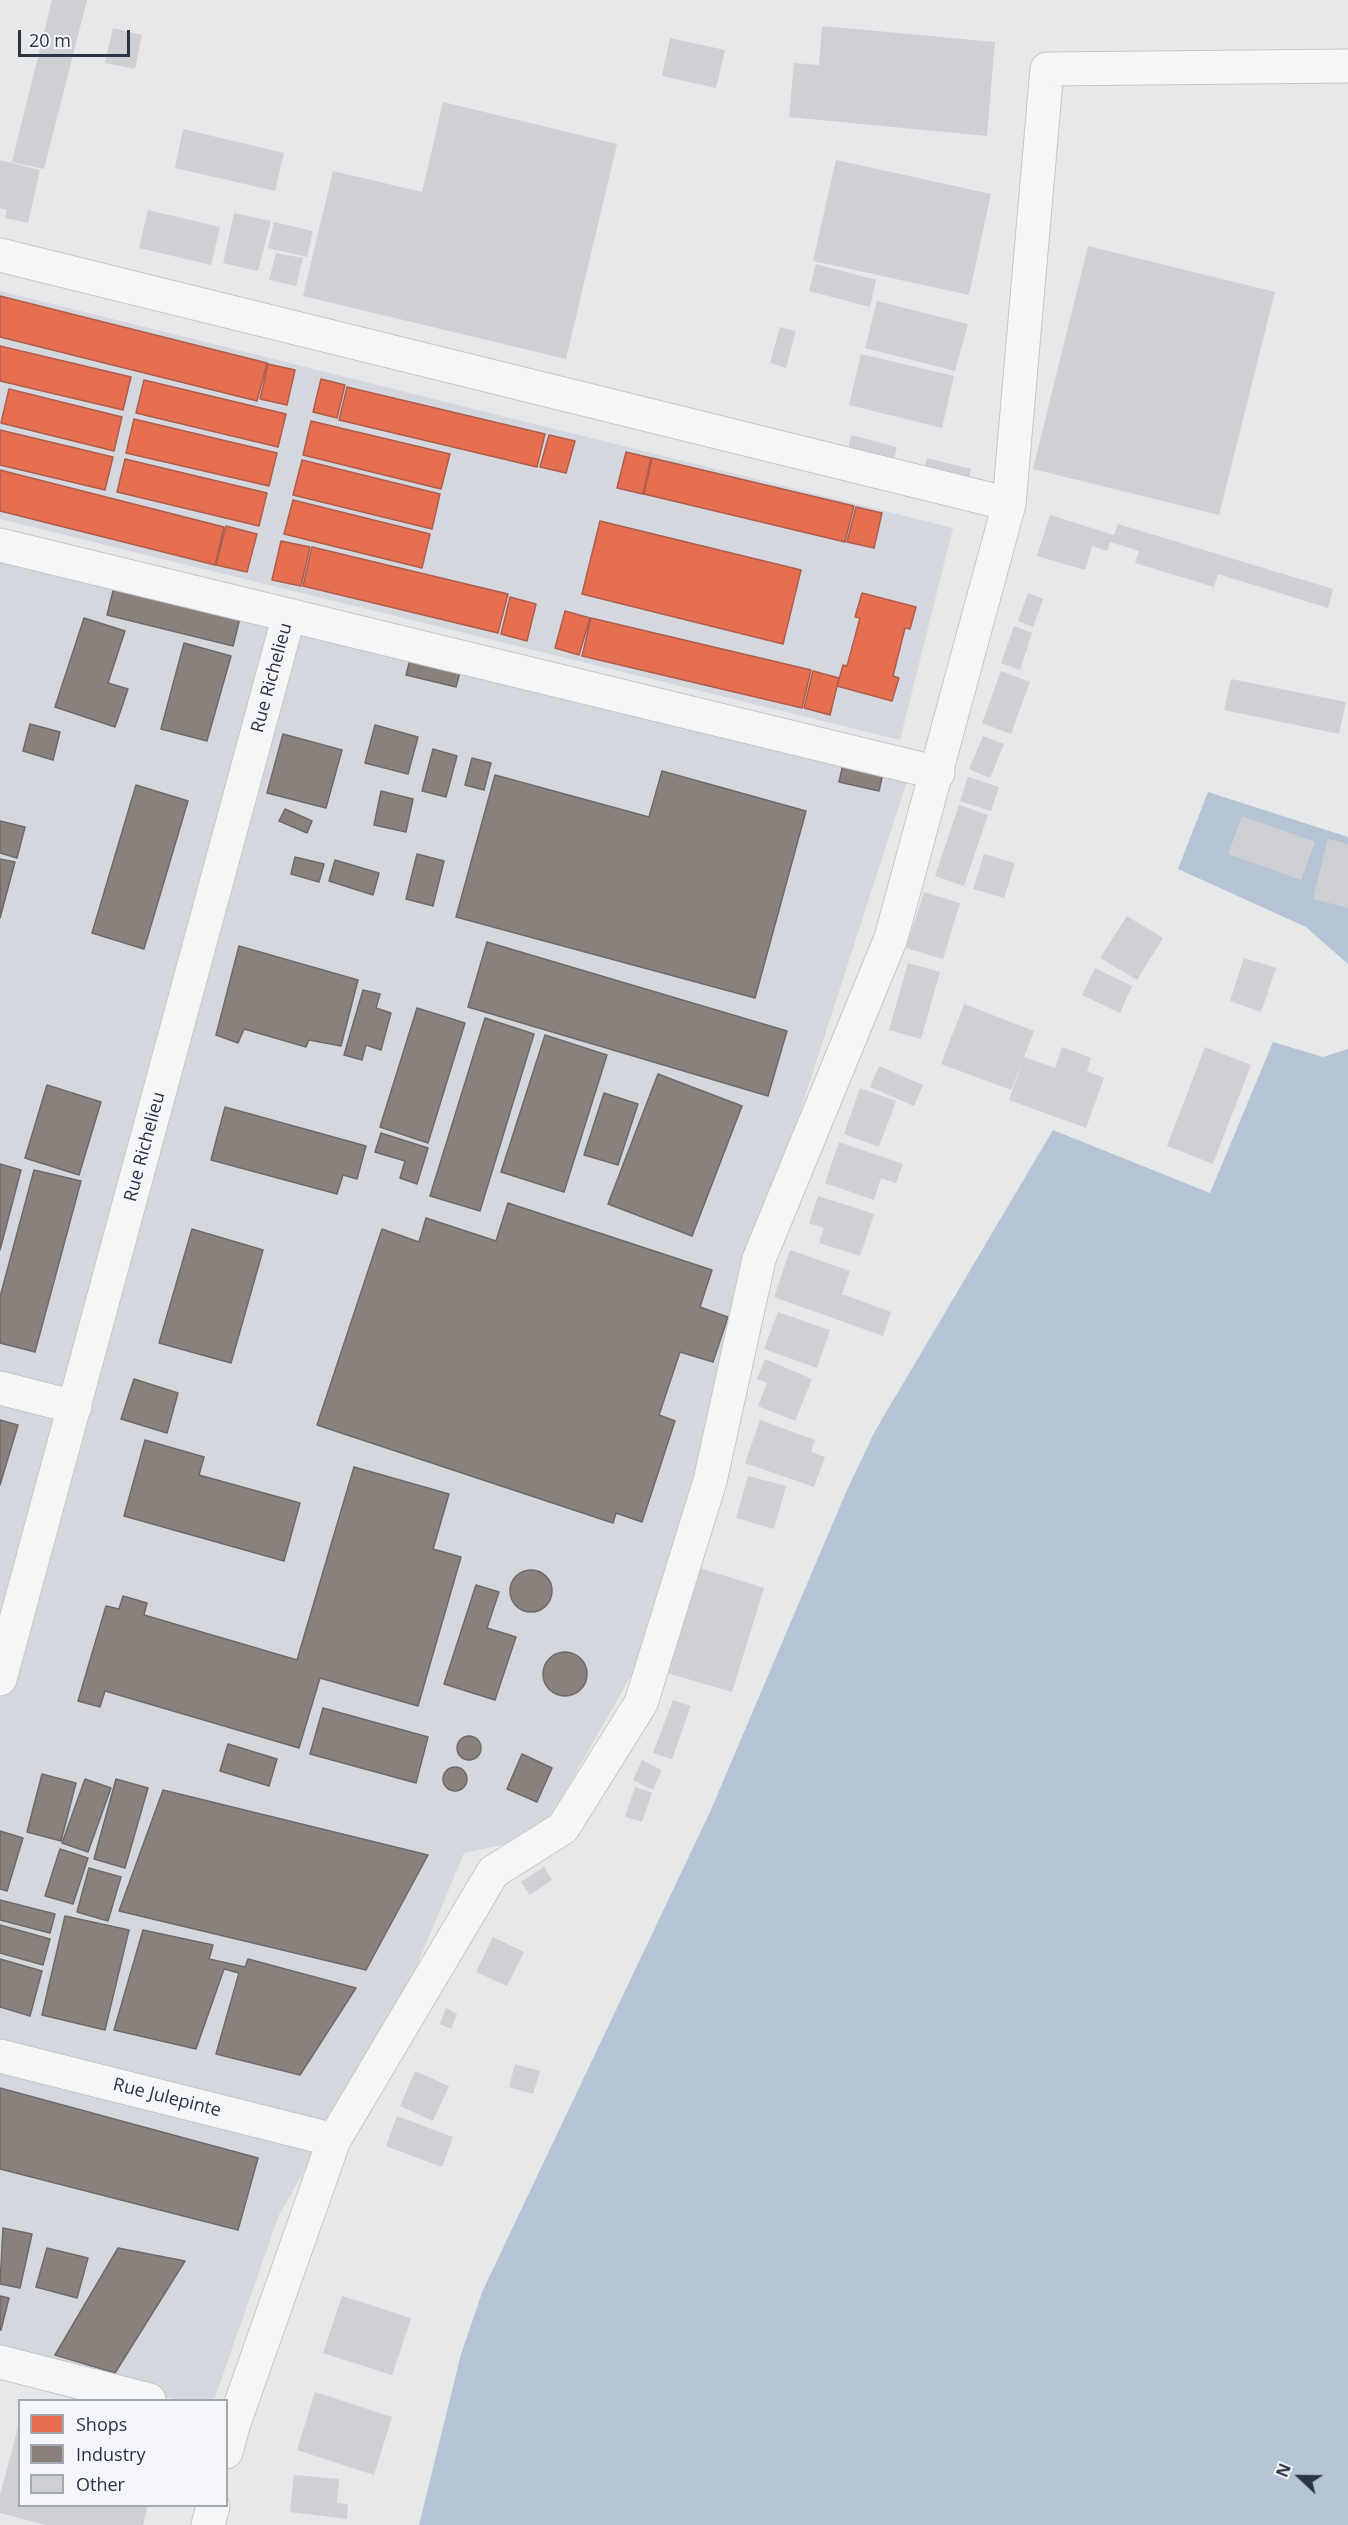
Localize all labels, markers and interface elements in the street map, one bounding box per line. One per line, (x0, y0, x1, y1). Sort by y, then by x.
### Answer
scale bar (21, 18, 134, 56)
text: 20 m (29, 28, 71, 52)
street label: Rue Richelieu (247, 621, 297, 735)
street label: Rue Richelieu (120, 1090, 170, 1204)
street label: Rue Julepinte (111, 2074, 223, 2122)
legend (18, 2399, 228, 2507)
text: Shops (76, 2412, 127, 2436)
text: Industry (76, 2442, 146, 2466)
north arrow (1270, 2447, 1330, 2507)
text: N (1271, 2460, 1296, 2480)
text: Other (76, 2472, 125, 2496)

